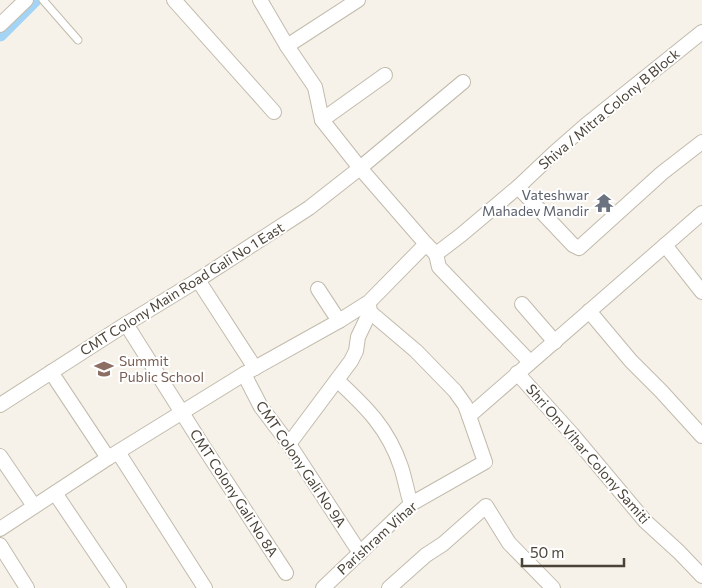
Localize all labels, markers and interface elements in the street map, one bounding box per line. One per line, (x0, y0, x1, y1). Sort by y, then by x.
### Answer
street label: Shiva / Mitra Colony B Block (535, 44, 683, 173)
place label: Vateshwar Mahadev Mandir (482, 186, 589, 219)
temple icon: Vateshwar Mahadev Mandir (593, 192, 615, 214)
street label: CMT Colony Main Road Gali No 1 East (77, 218, 287, 359)
place label: Summit Public School (119, 352, 204, 385)
school or university icon: Summit Public School (93, 358, 115, 380)
street label: Shri Om Vihar Colony Samiti (523, 380, 654, 527)
street label: CMT Colony Gali No 9A (253, 397, 350, 530)
street label: CMT Colony Gali No 8A (187, 426, 282, 560)
street label: Parishram Vihar (333, 497, 420, 578)
scale bar (522, 536, 624, 568)
text: 50 m (530, 543, 564, 561)

